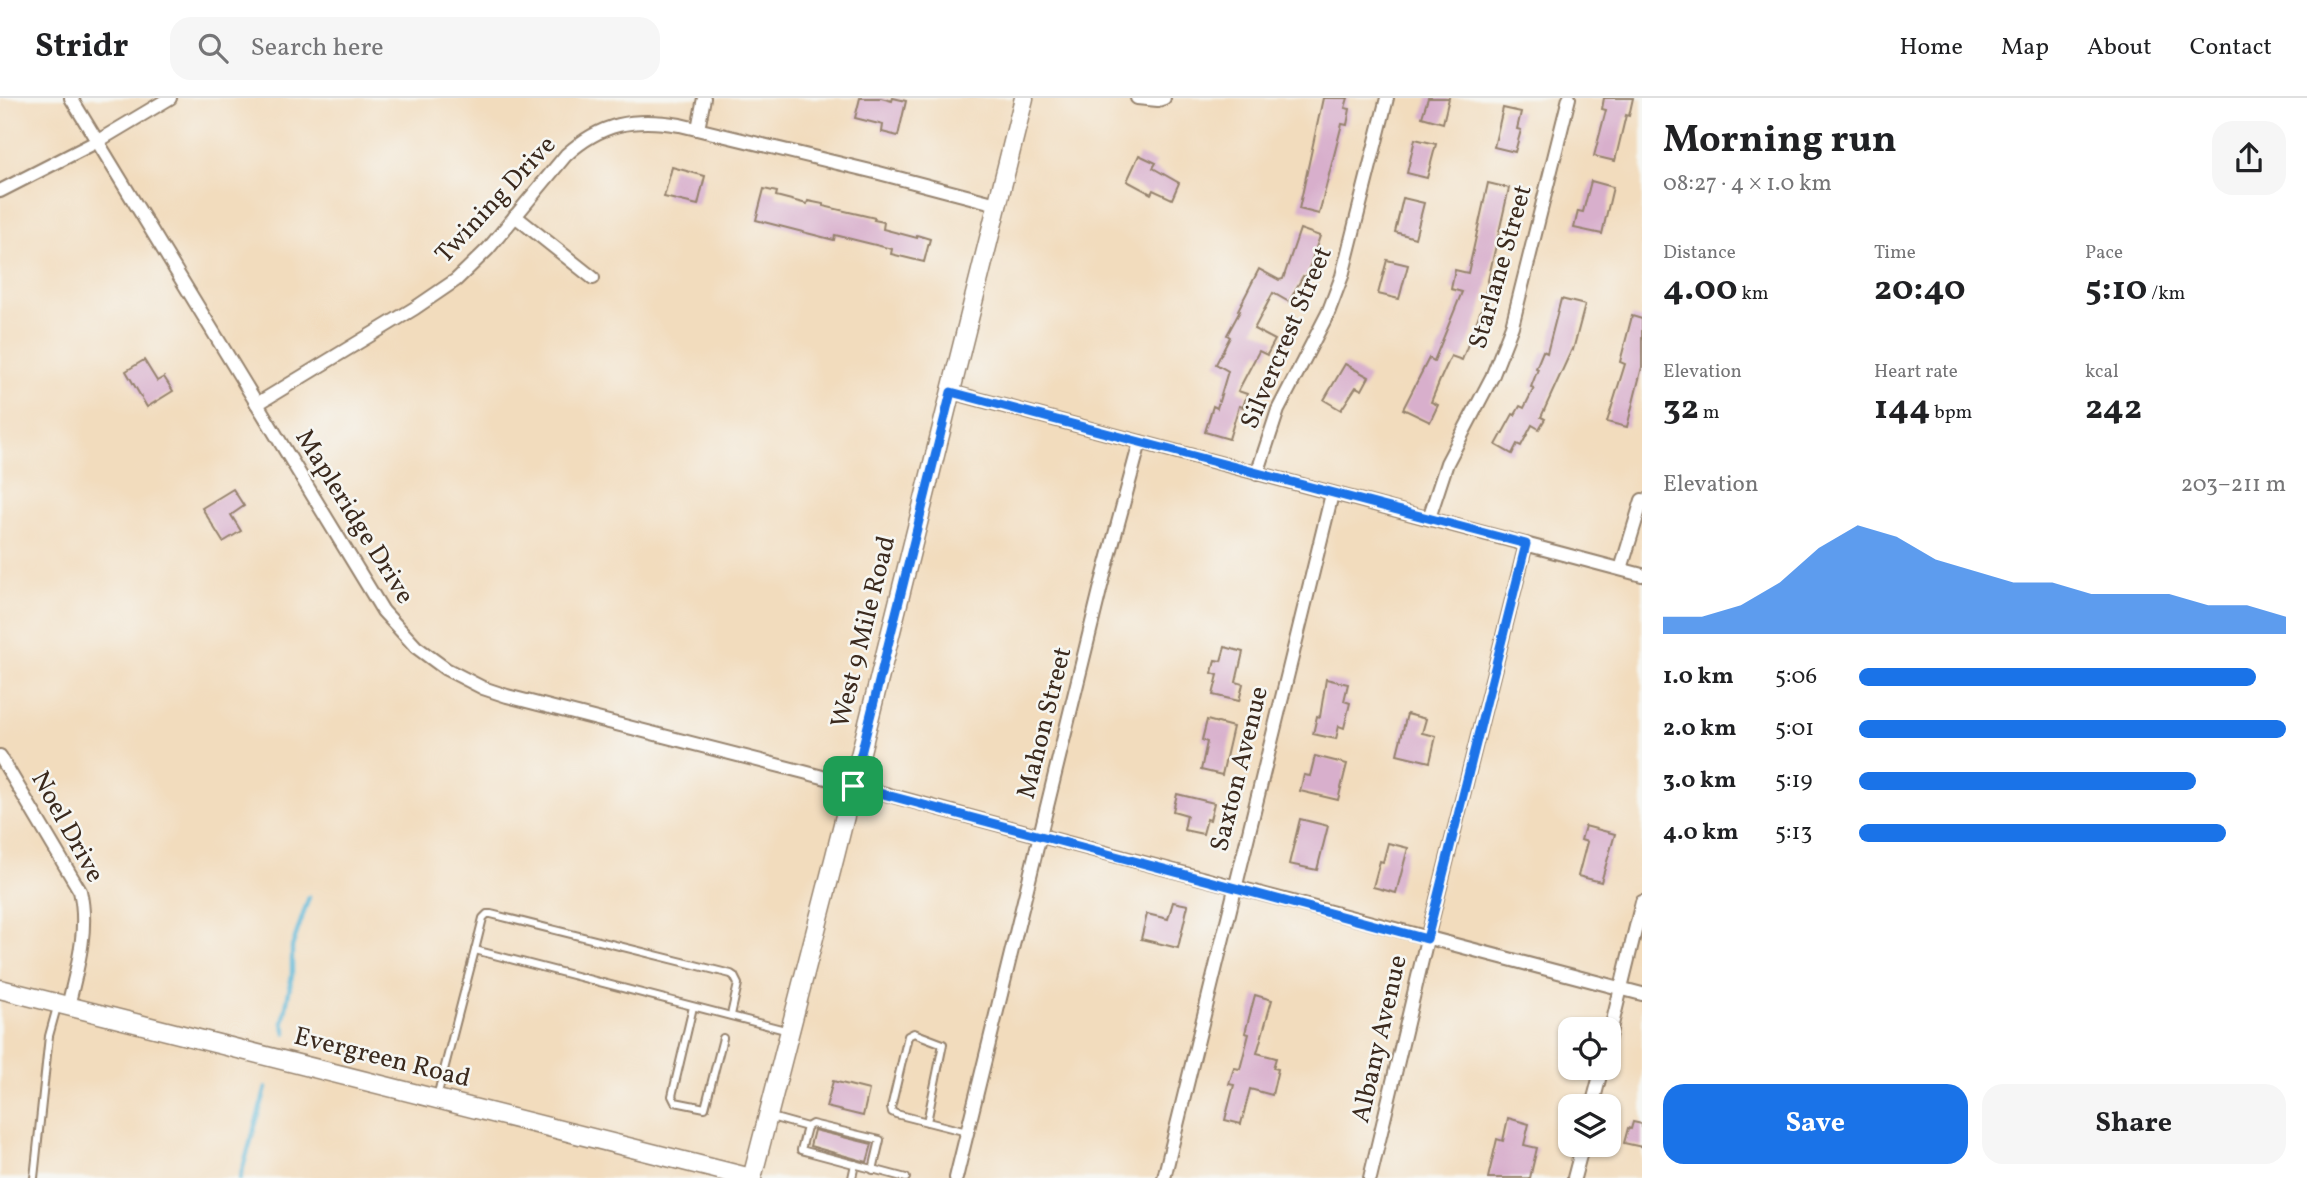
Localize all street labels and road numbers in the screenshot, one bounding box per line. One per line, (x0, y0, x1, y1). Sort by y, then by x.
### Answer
street label: Twining Drive (427, 128, 565, 272)
street label: Starlane Street (1460, 181, 1542, 353)
street label: Silvercrest Street (1232, 241, 1342, 435)
street label: Mapleridge Drive (286, 423, 422, 611)
street label: West 9 Mile Road (823, 532, 905, 732)
street label: Mahon Street (1009, 643, 1081, 803)
street label: Saxton Avenue (1202, 683, 1278, 855)
street label: Noel Drive (22, 765, 112, 889)
street label: Albany Avenue (1343, 952, 1417, 1126)
street label: Evergreen Road (290, 1019, 474, 1097)

